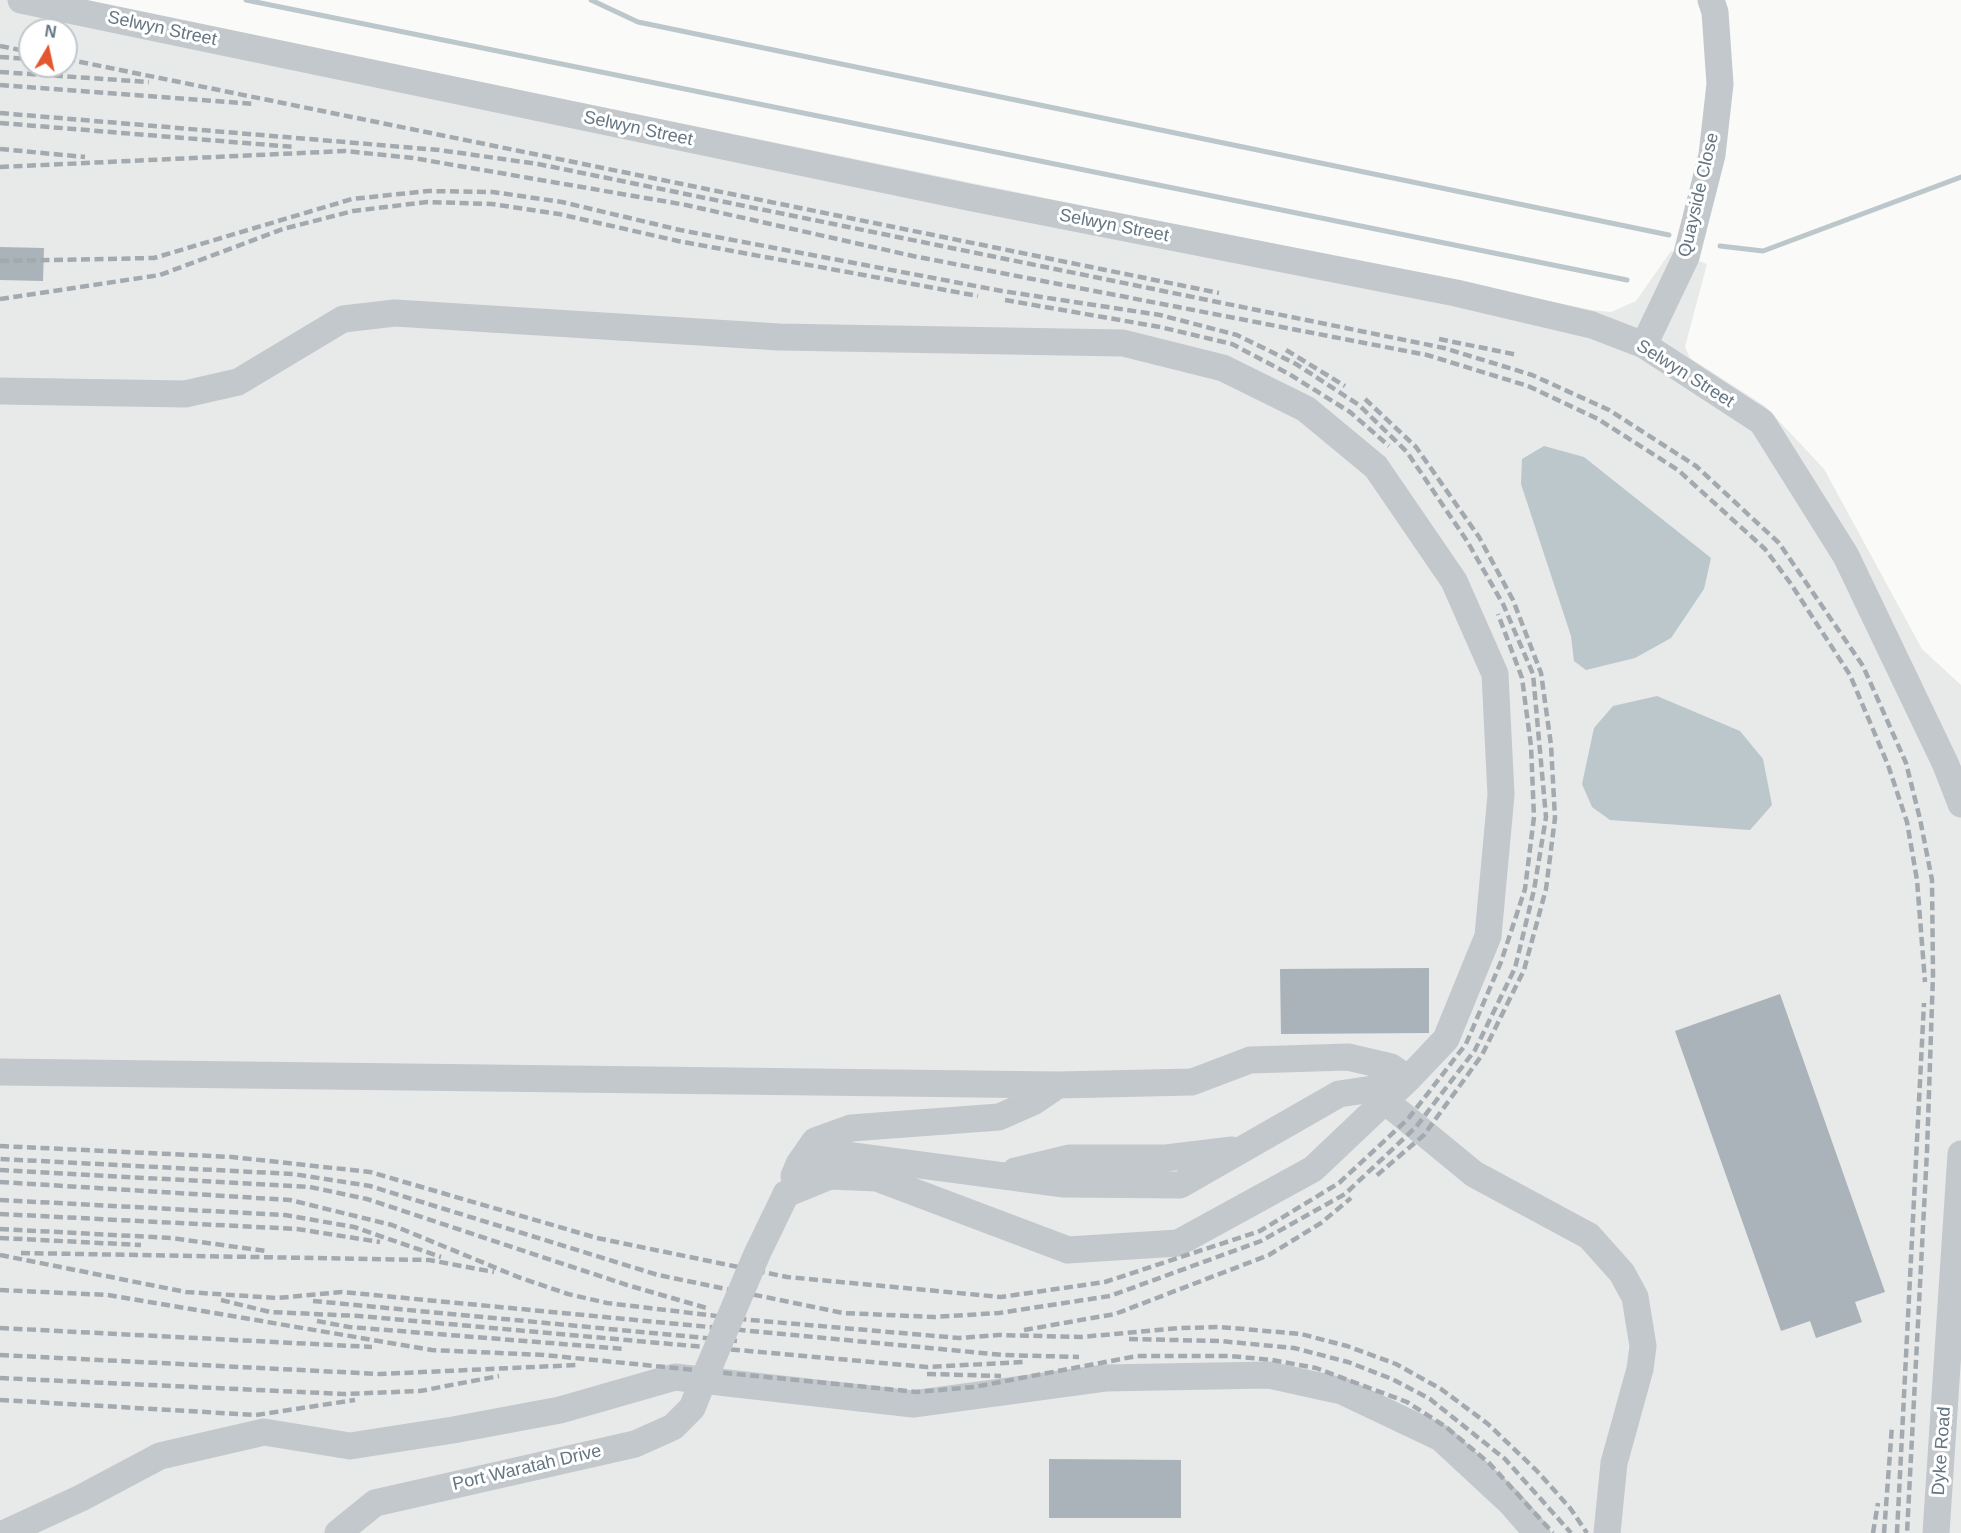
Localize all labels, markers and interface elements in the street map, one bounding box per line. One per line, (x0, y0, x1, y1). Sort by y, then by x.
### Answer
street label: Selwyn Street (105, 7, 219, 51)
north arrow (18, 18, 78, 78)
text: N (44, 22, 58, 41)
street label: Selwyn Street (581, 107, 695, 151)
street label: Quayside Close (1674, 131, 1724, 259)
street label: Selwyn Street (1057, 205, 1171, 247)
street label: Selwyn Street (1632, 335, 1738, 413)
street label: Dyke Road (1928, 1406, 1956, 1496)
street label: Port Waratah Drive (450, 1440, 604, 1496)

